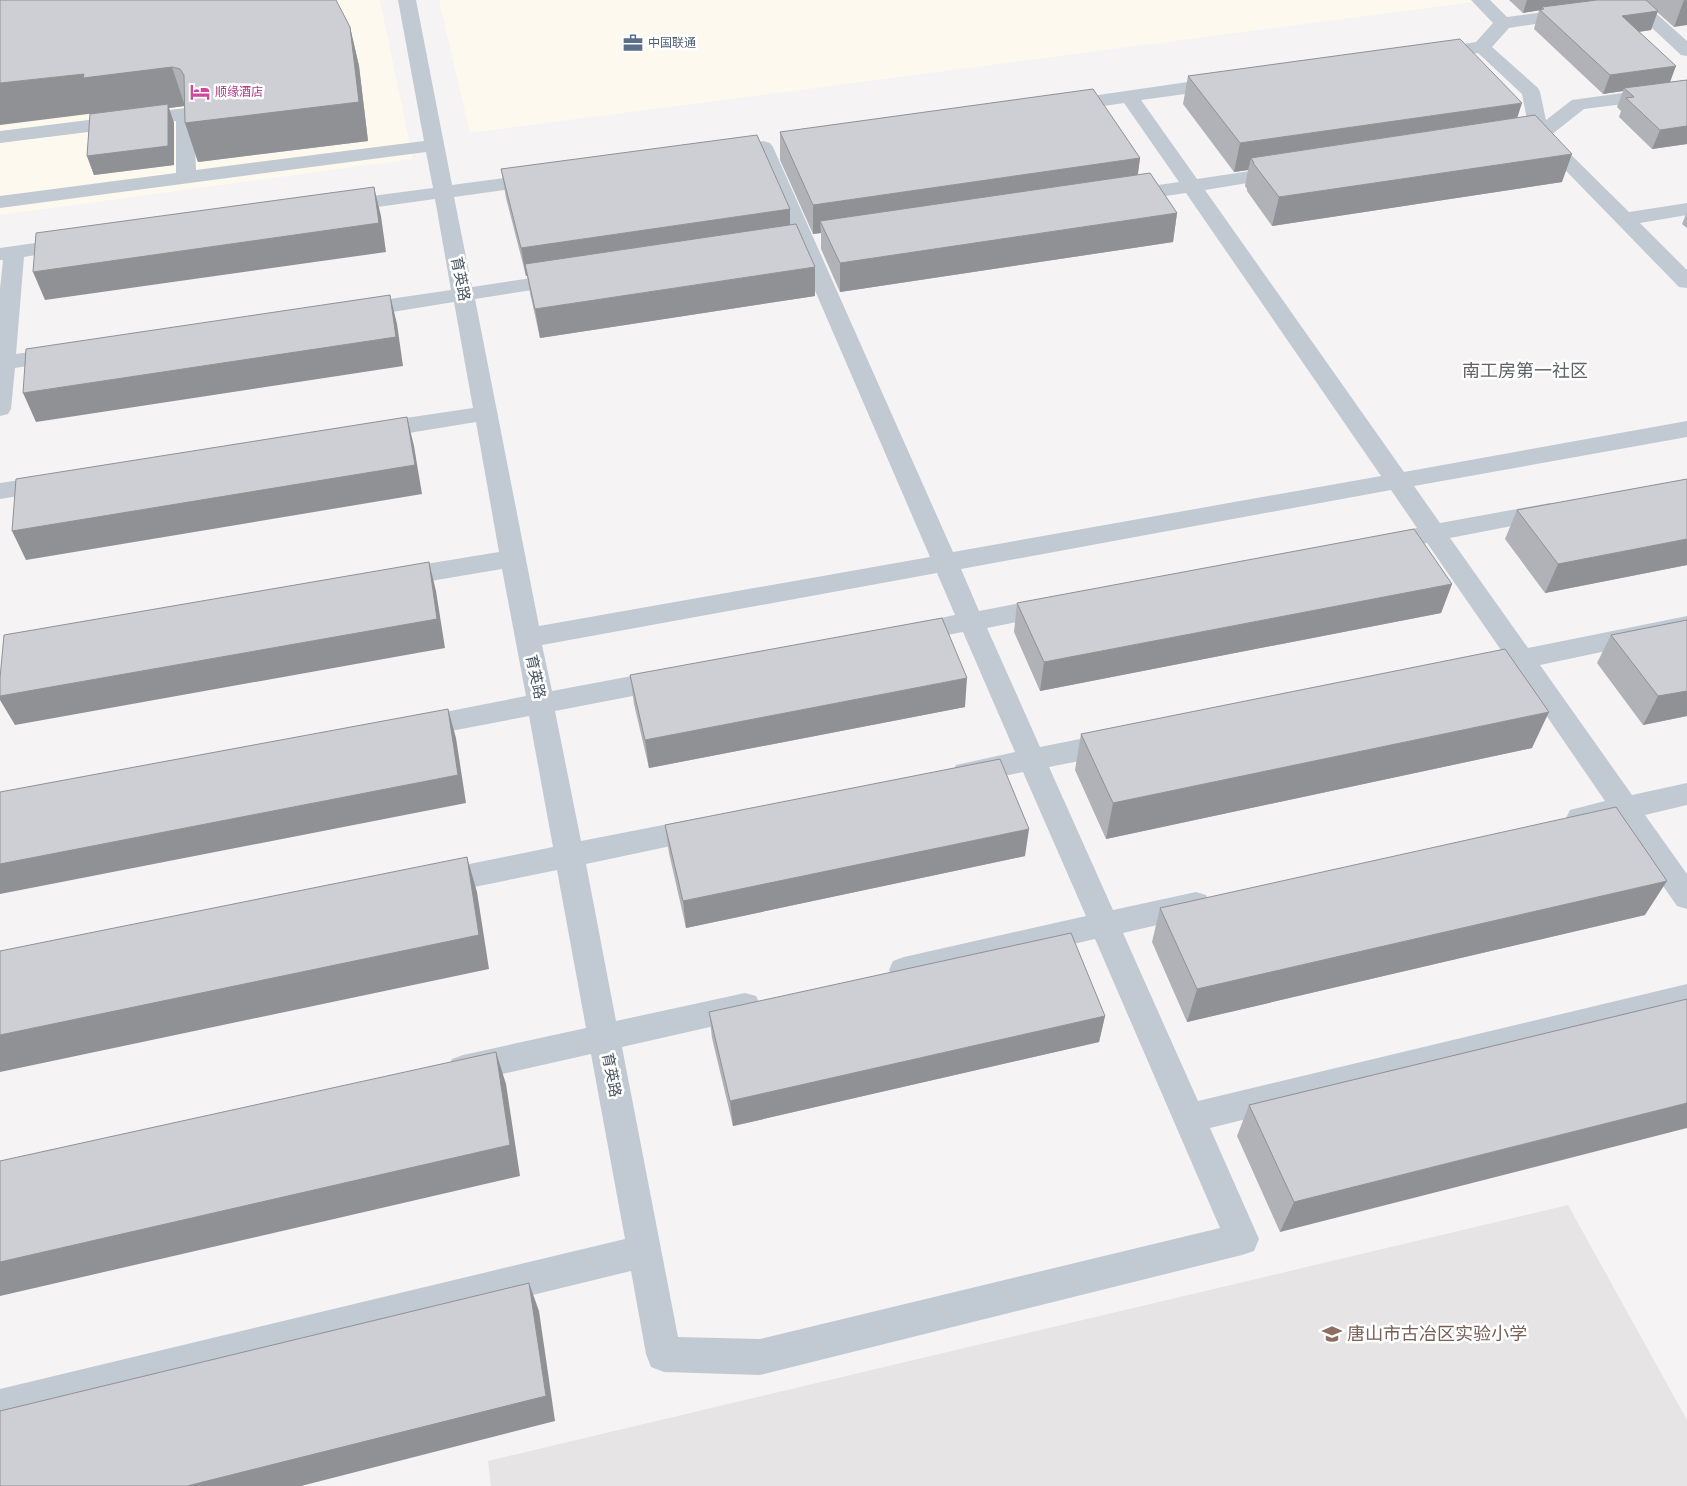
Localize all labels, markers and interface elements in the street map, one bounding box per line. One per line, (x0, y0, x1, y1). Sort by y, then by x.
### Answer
office icon: 中国联通 (622, 32, 644, 54)
place label: 中国联通 (648, 36, 696, 51)
hotel icon: 顺缘酒店 (189, 81, 211, 103)
place label: 顺缘酒店 (215, 85, 263, 100)
street label: 育英路 (446, 255, 474, 303)
district label: 南工房第一社区 (1462, 361, 1588, 382)
street label: 育英路 (521, 653, 549, 701)
street label: 育英路 (597, 1051, 625, 1099)
school or university icon: 唐山市古冶区实验小学 (1321, 1323, 1343, 1345)
place label: 唐山市古冶区实验小学 (1347, 1324, 1527, 1345)

